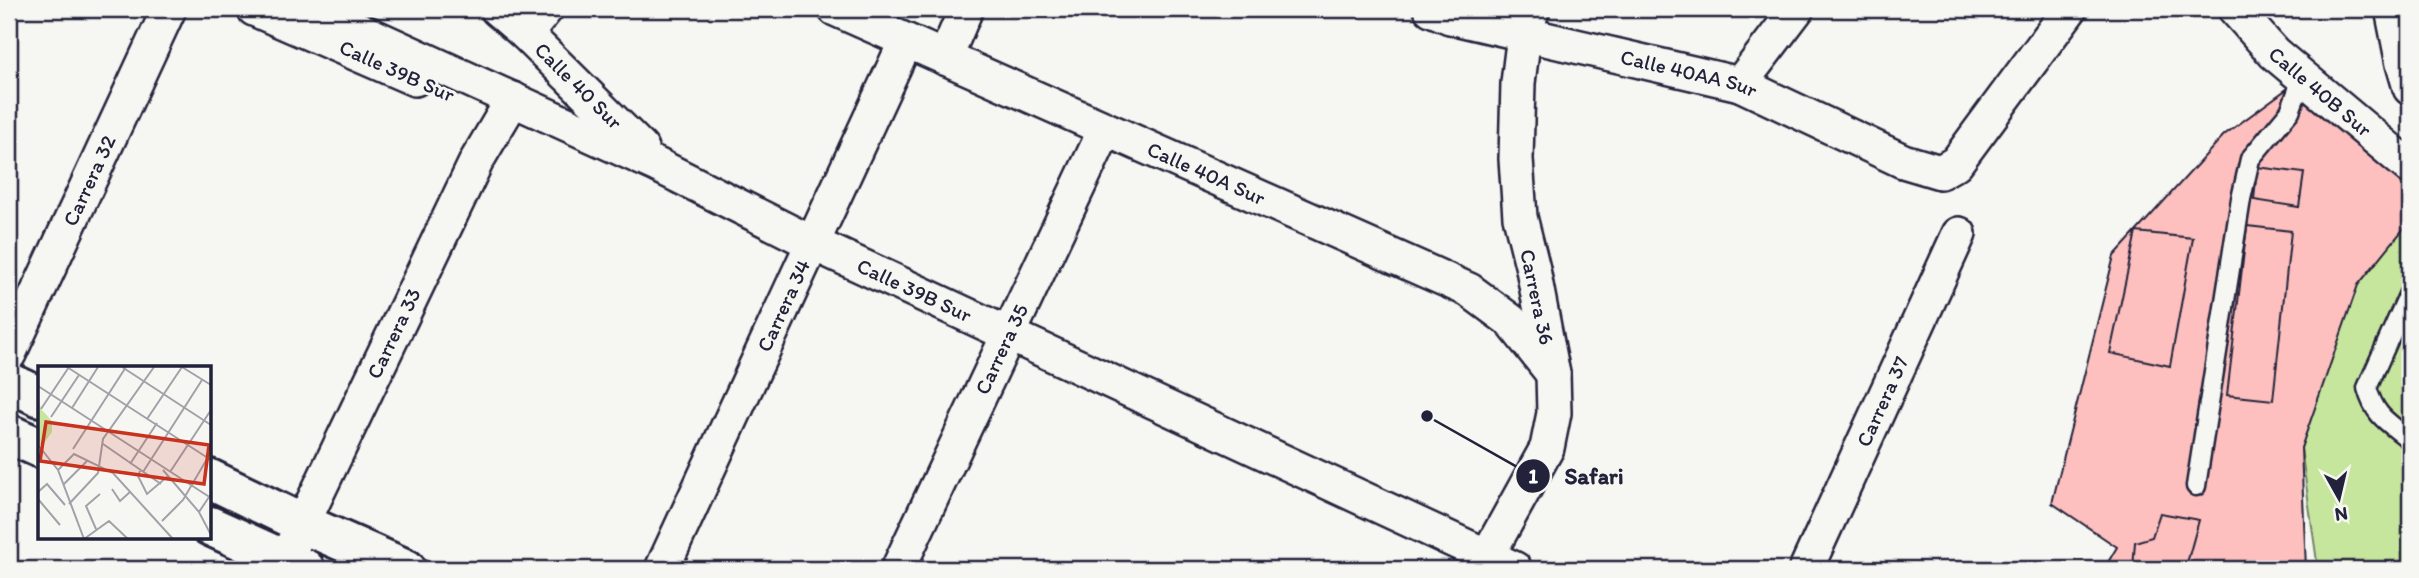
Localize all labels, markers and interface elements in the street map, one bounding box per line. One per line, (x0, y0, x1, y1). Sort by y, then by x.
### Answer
street label: Calle 39B Sur (336, 34, 459, 107)
street label: Calle 40 Sur (530, 37, 628, 135)
street label: Calle 40B Sur (2264, 41, 2378, 142)
street label: Calle 40AA Sur (1618, 44, 1762, 103)
street label: Carrera 32 (57, 131, 121, 230)
street label: Calle 40A Sur (1143, 136, 1270, 210)
street label: Carrera 36 (1515, 247, 1560, 347)
street label: Calle 39B Sur (853, 253, 976, 328)
street label: Carrera 34 (751, 255, 815, 356)
street label: Carrera 33 (361, 284, 426, 383)
street label: Carrera 35 (969, 300, 1033, 398)
street label: Carrera 37 (1851, 352, 1913, 451)
inset map (38, 366, 212, 540)
callout: Safari (1516, 454, 1638, 498)
text: Safari (1564, 462, 1624, 490)
north arrow (2304, 462, 2374, 532)
text: 1 (1528, 463, 1538, 488)
text: N (2333, 502, 2349, 527)

